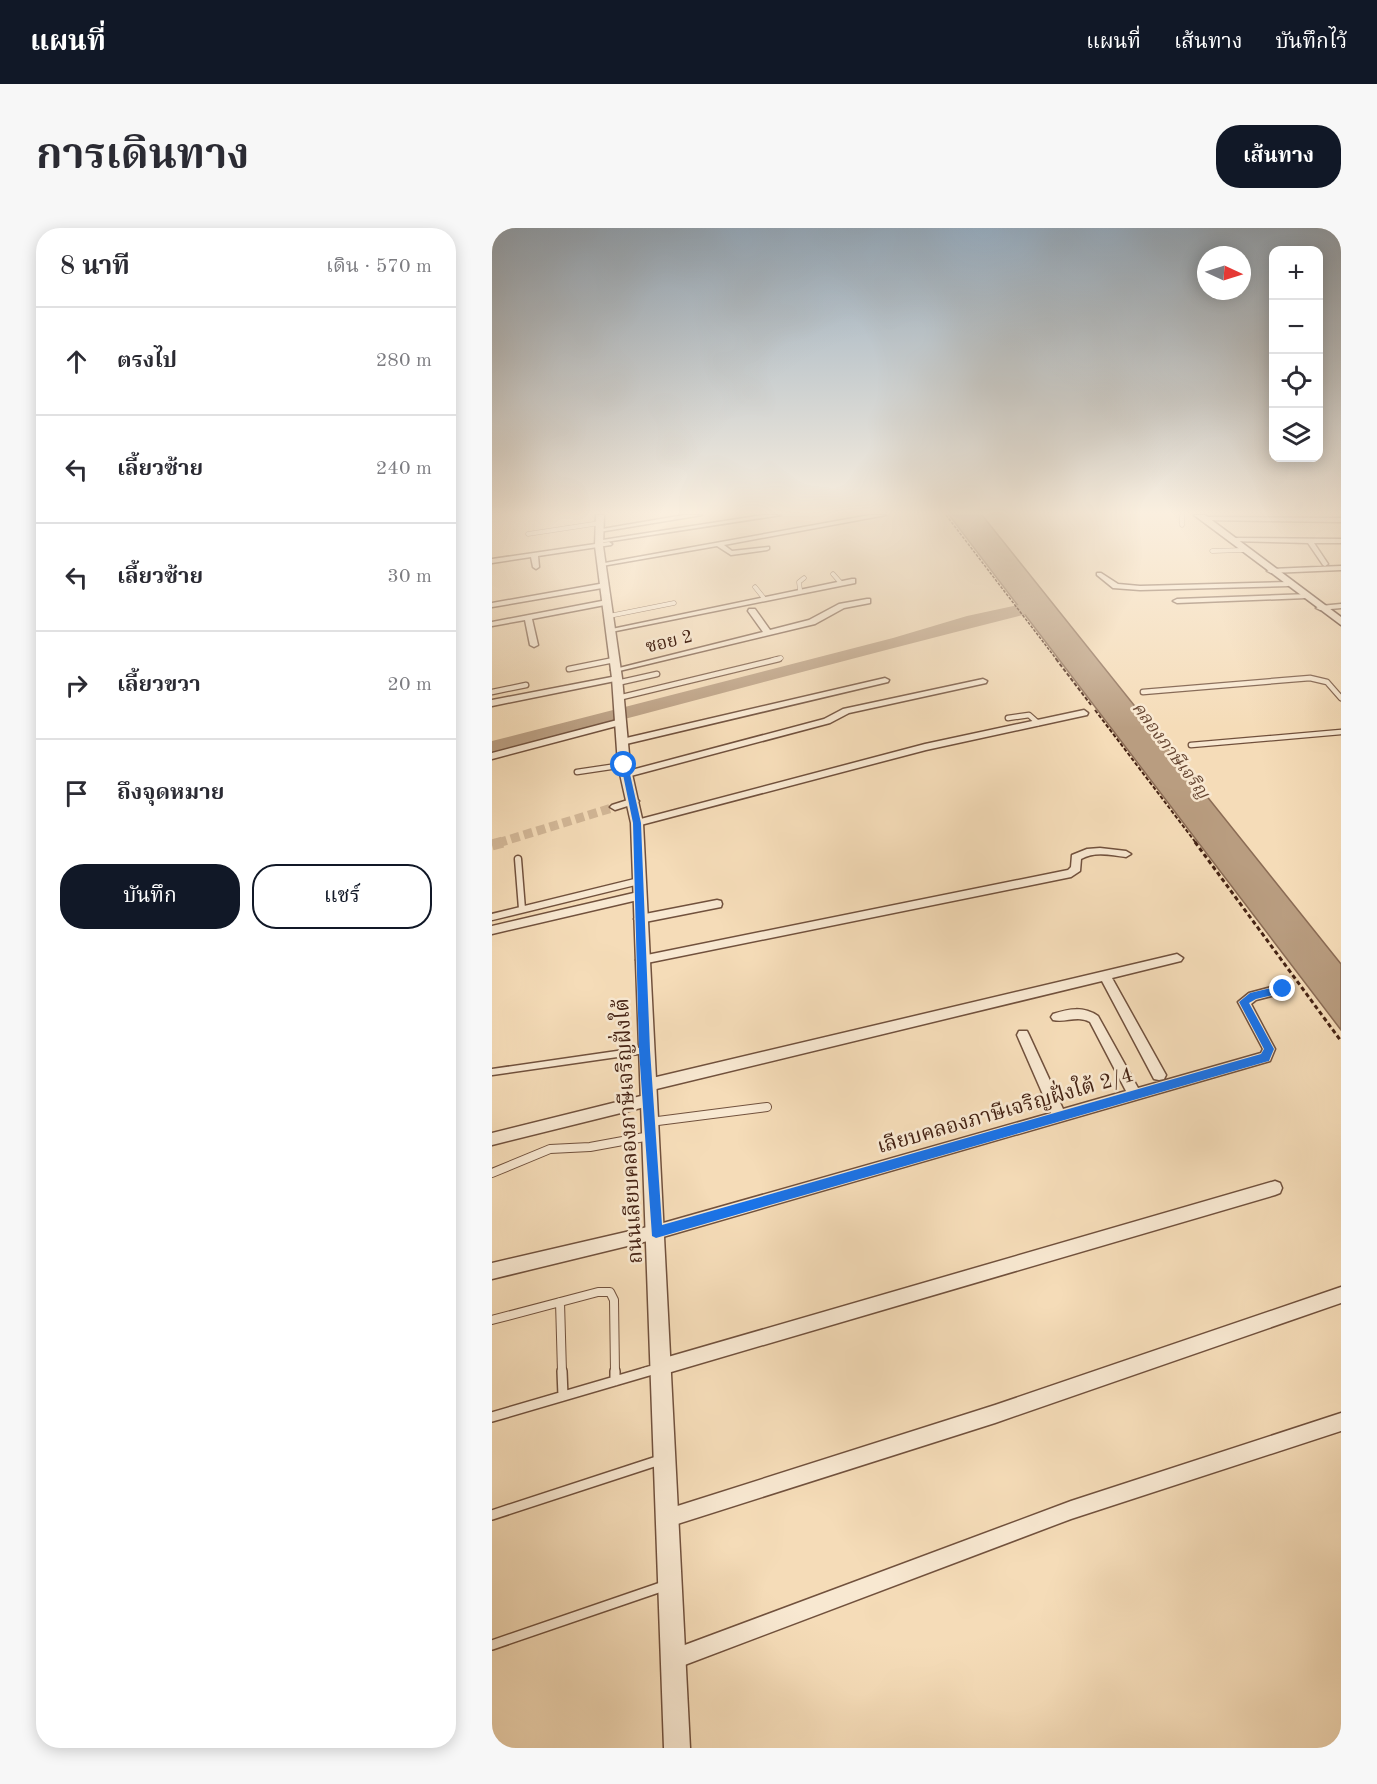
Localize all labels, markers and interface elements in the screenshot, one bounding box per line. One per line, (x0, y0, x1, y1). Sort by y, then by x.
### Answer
text: แผนที่ (30, 29, 106, 57)
text: แผนที่ (1086, 32, 1141, 53)
text: เส้นทาง (1174, 32, 1242, 53)
text: บันทึกไว้ (1275, 32, 1347, 53)
button: เส้นทาง (1216, 125, 1341, 188)
text: การเดินทาง (36, 136, 249, 178)
north arrow (1197, 246, 1251, 300)
map controls (1269, 246, 1323, 462)
button: + (1269, 246, 1323, 300)
text: 8 นาที (60, 254, 130, 280)
text: เดิน · 570 m (326, 257, 432, 277)
button: − (1269, 300, 1323, 354)
icon: ahead (60, 345, 93, 378)
text: ตรงไป (117, 350, 177, 372)
text: 280 m (376, 351, 432, 371)
button: locate (1269, 354, 1323, 408)
button: layers (1269, 408, 1323, 462)
icon: left (60, 453, 93, 486)
text: เลี้ยวซ้าย (117, 458, 203, 480)
text: 240 m (376, 459, 432, 479)
icon: left (60, 561, 93, 594)
text: เลี้ยวซ้าย (117, 566, 203, 588)
text: 30 m (387, 567, 432, 587)
street label: ซอย 2 (644, 627, 695, 656)
icon: right (60, 669, 93, 702)
text: เลี้ยวขวา (117, 674, 201, 696)
text: 20 m (387, 675, 432, 695)
water label: คลองภาษีเจริญ (1127, 698, 1214, 804)
route start (610, 751, 636, 777)
icon: arrive (60, 777, 93, 810)
text: ถึงจุดหมาย (117, 782, 224, 804)
button: บันทึก (60, 864, 240, 929)
button: แชร์ (252, 864, 432, 929)
route end (1269, 975, 1295, 1001)
street label: ถนนเลียบคลองภาษีเจริญฝั่งใต้ (605, 997, 647, 1265)
street label: เลียบคลองภาษีเจริญฝั่งใต้ 2/4 (873, 1058, 1136, 1158)

